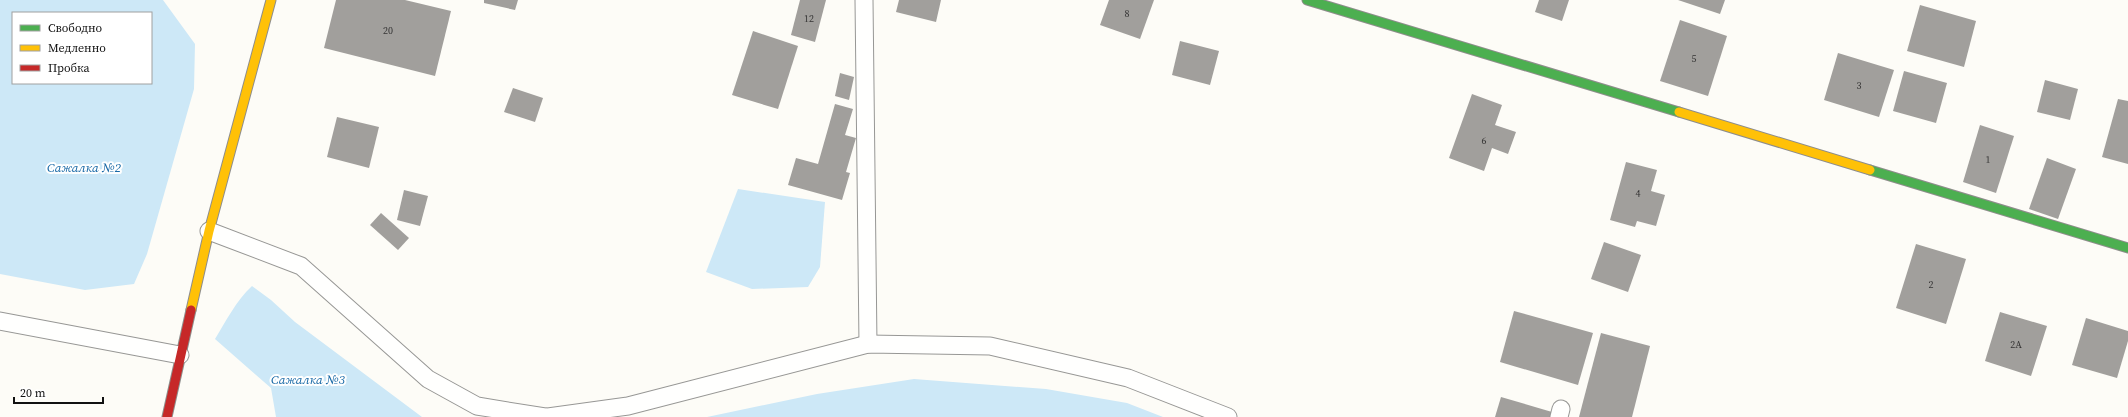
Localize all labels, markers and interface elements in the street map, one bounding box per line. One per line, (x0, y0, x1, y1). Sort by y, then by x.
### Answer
house number: 8 (1125, 7, 1130, 20)
legend (12, 12, 152, 84)
house number: 12 (804, 12, 814, 25)
text: Свободно (48, 20, 103, 36)
house number: 20 (383, 24, 393, 37)
text: Медленно (48, 40, 106, 56)
house number: 5 (1692, 52, 1697, 65)
text: Пробка (48, 60, 91, 76)
house number: 3 (1857, 79, 1862, 92)
house number: 6 (1482, 134, 1487, 147)
house number: 1 (1986, 153, 1991, 166)
water label: Сажалка №2 (47, 159, 121, 176)
house number: 4 (1636, 187, 1641, 200)
house number: 2 (1929, 278, 1934, 291)
house number: 2А (2010, 338, 2022, 351)
water label: Сажалка №3 (271, 371, 345, 388)
scale bar (14, 379, 103, 405)
text: 20 m (20, 385, 46, 401)

